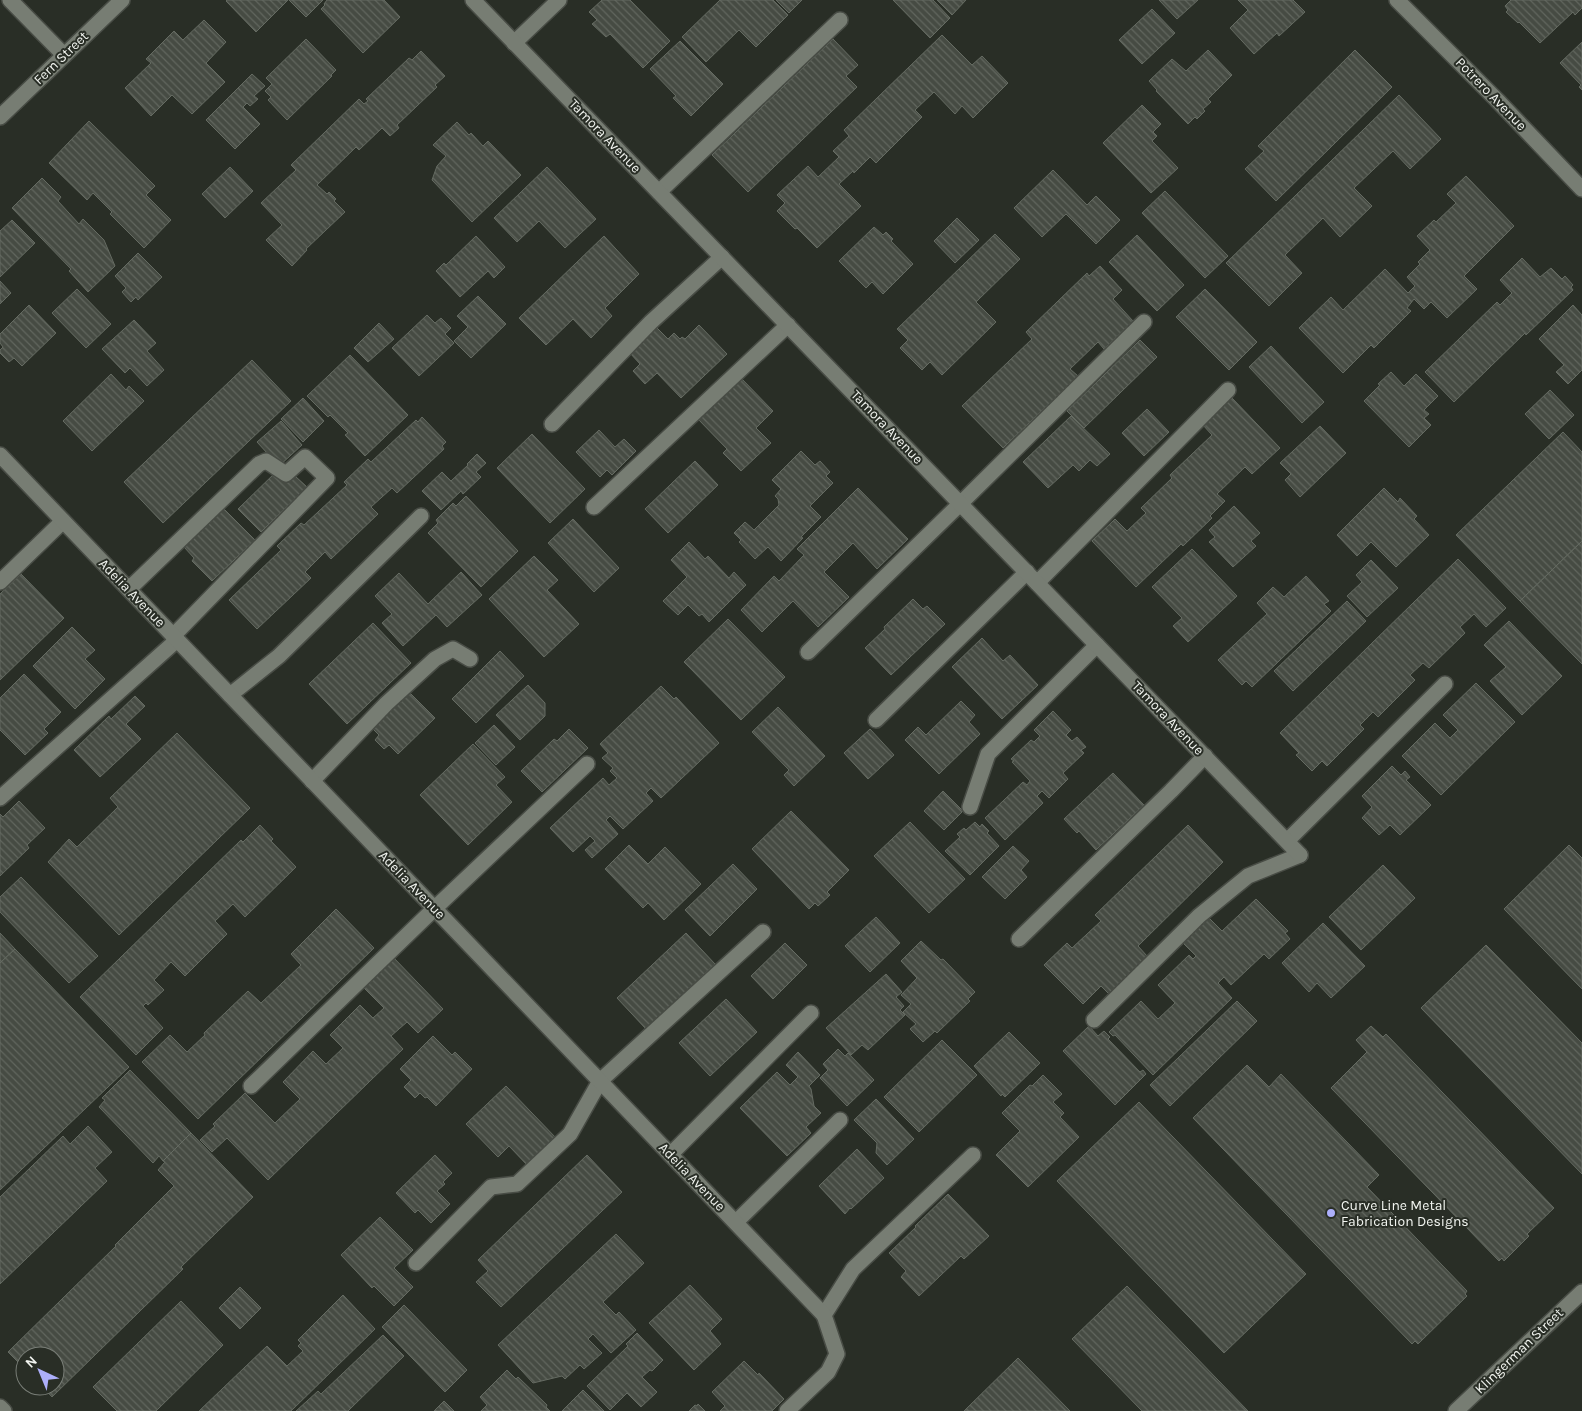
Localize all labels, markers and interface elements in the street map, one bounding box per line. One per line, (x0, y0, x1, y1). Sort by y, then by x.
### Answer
street label: Fern Street (30, 28, 92, 88)
street label: Potrero Avenue (1452, 54, 1530, 134)
street label: Tamora Avenue (565, 95, 645, 177)
street label: Tamora Avenue (847, 386, 927, 468)
street label: Adelia Avenue (95, 555, 169, 631)
street label: Tamora Avenue (1128, 677, 1208, 759)
street label: Adelia Avenue (375, 847, 449, 923)
street label: Adelia Avenue (655, 1139, 729, 1215)
place label: Curve Line Metal Fabrication Designs (1341, 1197, 1469, 1230)
marker: Curve Line Metal Fabrication Designs (1325, 1207, 1337, 1219)
street label: Klingerman Street (1471, 1305, 1567, 1397)
north arrow (15, 1346, 65, 1396)
text: N (22, 1352, 41, 1372)

